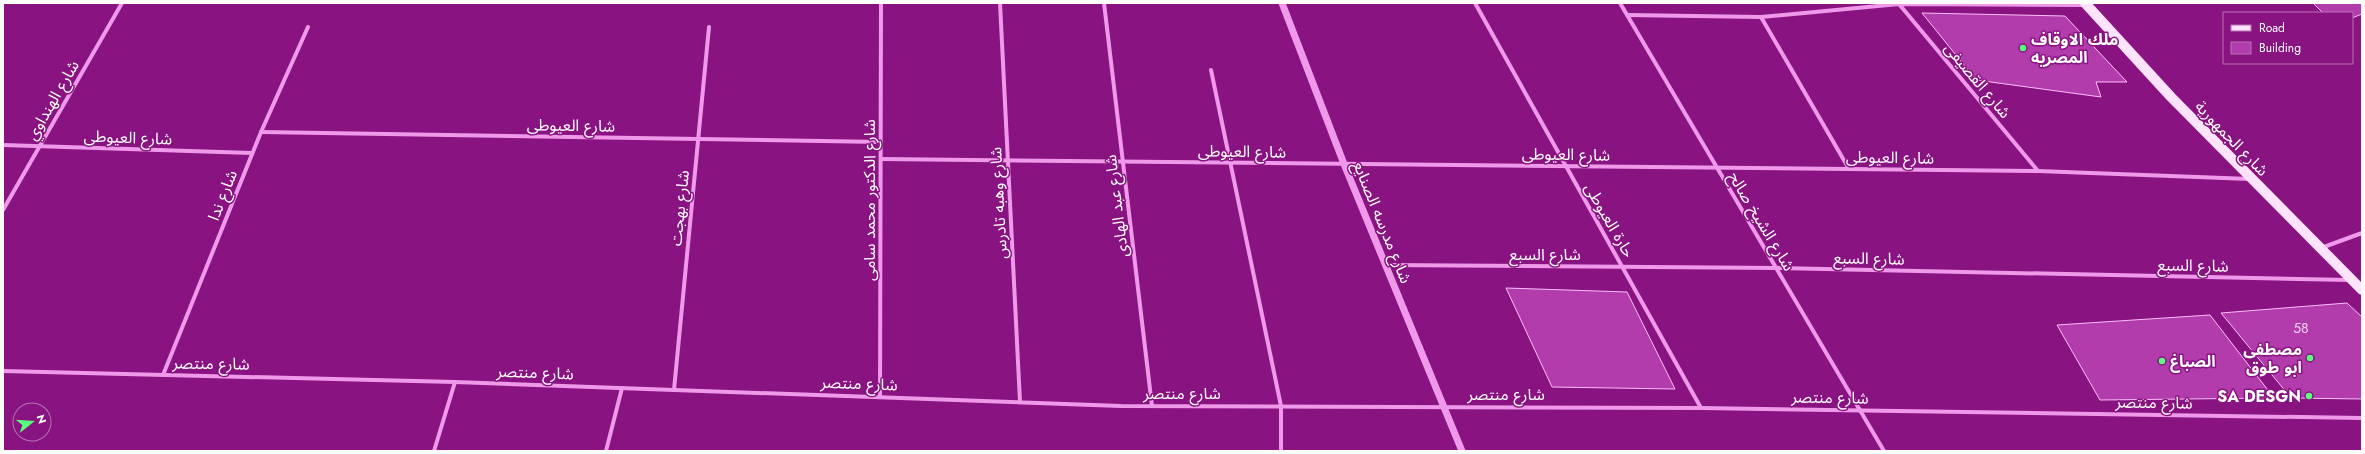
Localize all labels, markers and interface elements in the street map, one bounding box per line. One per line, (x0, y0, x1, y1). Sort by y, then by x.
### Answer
legend (2223, 12, 2353, 64)
text: Road (2259, 19, 2285, 37)
place label: ملك الاوقاف المصريه (2031, 28, 2118, 69)
street label: شارع القصيفى (1938, 37, 2016, 124)
text: Building (2259, 39, 2301, 57)
marker: ملك الاوقاف المصريه (2018, 43, 2028, 53)
street label: شارع الهنداوي (20, 56, 86, 145)
street label: شارع الجمهورية (2189, 95, 2274, 182)
street label: شارع العيوطى (527, 113, 615, 139)
street label: شارع الدكتور محمد سامى (858, 119, 882, 281)
street label: شارع العيوطى (83, 124, 173, 152)
street label: شارع العيوطى (1198, 139, 1286, 165)
street label: شارع العيوطى (1522, 142, 1610, 168)
street label: شارع العيوطى (1846, 145, 1934, 171)
street label: شارع وهبه تادرس (984, 146, 1014, 260)
street label: شارع عبد الهادى (1099, 153, 1135, 259)
street label: شارع مدرسه الصنايع (1347, 158, 1418, 287)
street label: شارع ندا (202, 166, 244, 224)
street label: شارع الشيخ صالح (1722, 167, 1800, 276)
street label: شارع بهجت (664, 169, 696, 247)
street label: حارة العيوطى (1579, 179, 1640, 262)
street label: شارع السبع (1509, 243, 1581, 267)
street label: شارع السبع (1833, 246, 1905, 272)
street label: شارع السبع (2157, 253, 2229, 279)
house number: 58 (2293, 318, 2309, 338)
place label: مصطفى ابو طوق (2243, 338, 2302, 379)
place label: الصباغ (2170, 350, 2216, 373)
street label: شارع منتصر (171, 351, 250, 377)
marker: مصطفى ابو طوق (2305, 353, 2315, 363)
marker: الصباغ (2157, 356, 2167, 366)
street label: شارع منتصر (495, 360, 574, 386)
street label: شارع منتصر (819, 371, 898, 397)
street label: شارع منتصر (1142, 382, 1221, 406)
street label: شارع منتصر (1466, 383, 1545, 407)
street label: شارع منتصر (1790, 385, 1869, 411)
place label: SA DESGN (2217, 385, 2301, 408)
street label: شارع منتصر (2114, 390, 2193, 416)
marker: SA DESGN (2304, 391, 2314, 401)
north arrow (12, 402, 52, 442)
text: N (33, 413, 50, 426)

